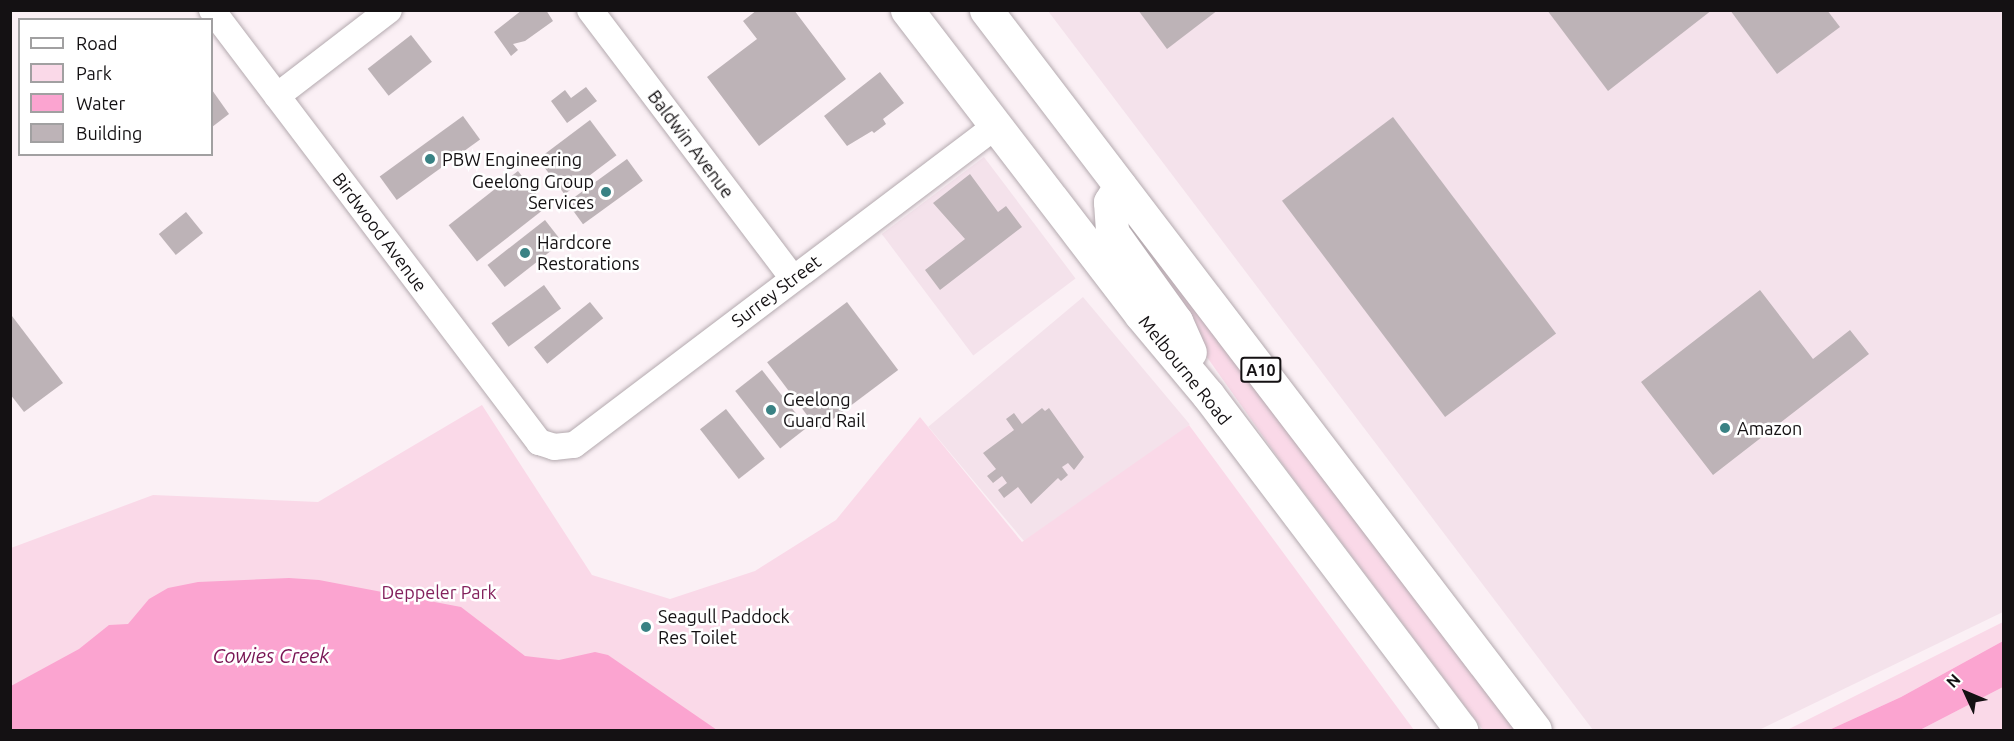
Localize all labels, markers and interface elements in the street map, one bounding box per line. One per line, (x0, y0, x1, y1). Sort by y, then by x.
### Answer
legend (18, 18, 213, 156)
text: Road (76, 33, 118, 53)
text: Park (76, 63, 112, 83)
street label: Baldwin Avenue (643, 86, 739, 202)
text: Water (76, 93, 125, 113)
text: Building (76, 123, 142, 143)
place label: PBW Engineering (442, 148, 582, 170)
marker: PBW Engineering (423, 152, 437, 166)
street label: Birdwood Avenue (328, 168, 432, 296)
place label: Geelong Group Services (472, 171, 594, 213)
marker: Geelong Group Services (599, 185, 613, 199)
place label: Hardcore Restorations (537, 232, 640, 274)
marker: Hardcore Restorations (518, 246, 532, 260)
street label: Surrey Street (727, 250, 825, 332)
street label: Melbourne Road (1134, 311, 1236, 429)
road number: A10 (1240, 357, 1282, 383)
place label: Geelong Guard Rail (783, 389, 865, 432)
marker: Geelong Guard Rail (764, 403, 778, 417)
place label: Amazon (1737, 417, 1802, 439)
marker: Amazon (1718, 421, 1732, 435)
park label: Deppeler Park (381, 581, 497, 603)
place label: Seagull Paddock Res Toilet (658, 606, 790, 648)
marker: Seagull Paddock Res Toilet (639, 620, 653, 634)
water label: Cowies Creek (213, 643, 329, 667)
north arrow (1936, 663, 1996, 723)
text: N (1942, 670, 1964, 691)

